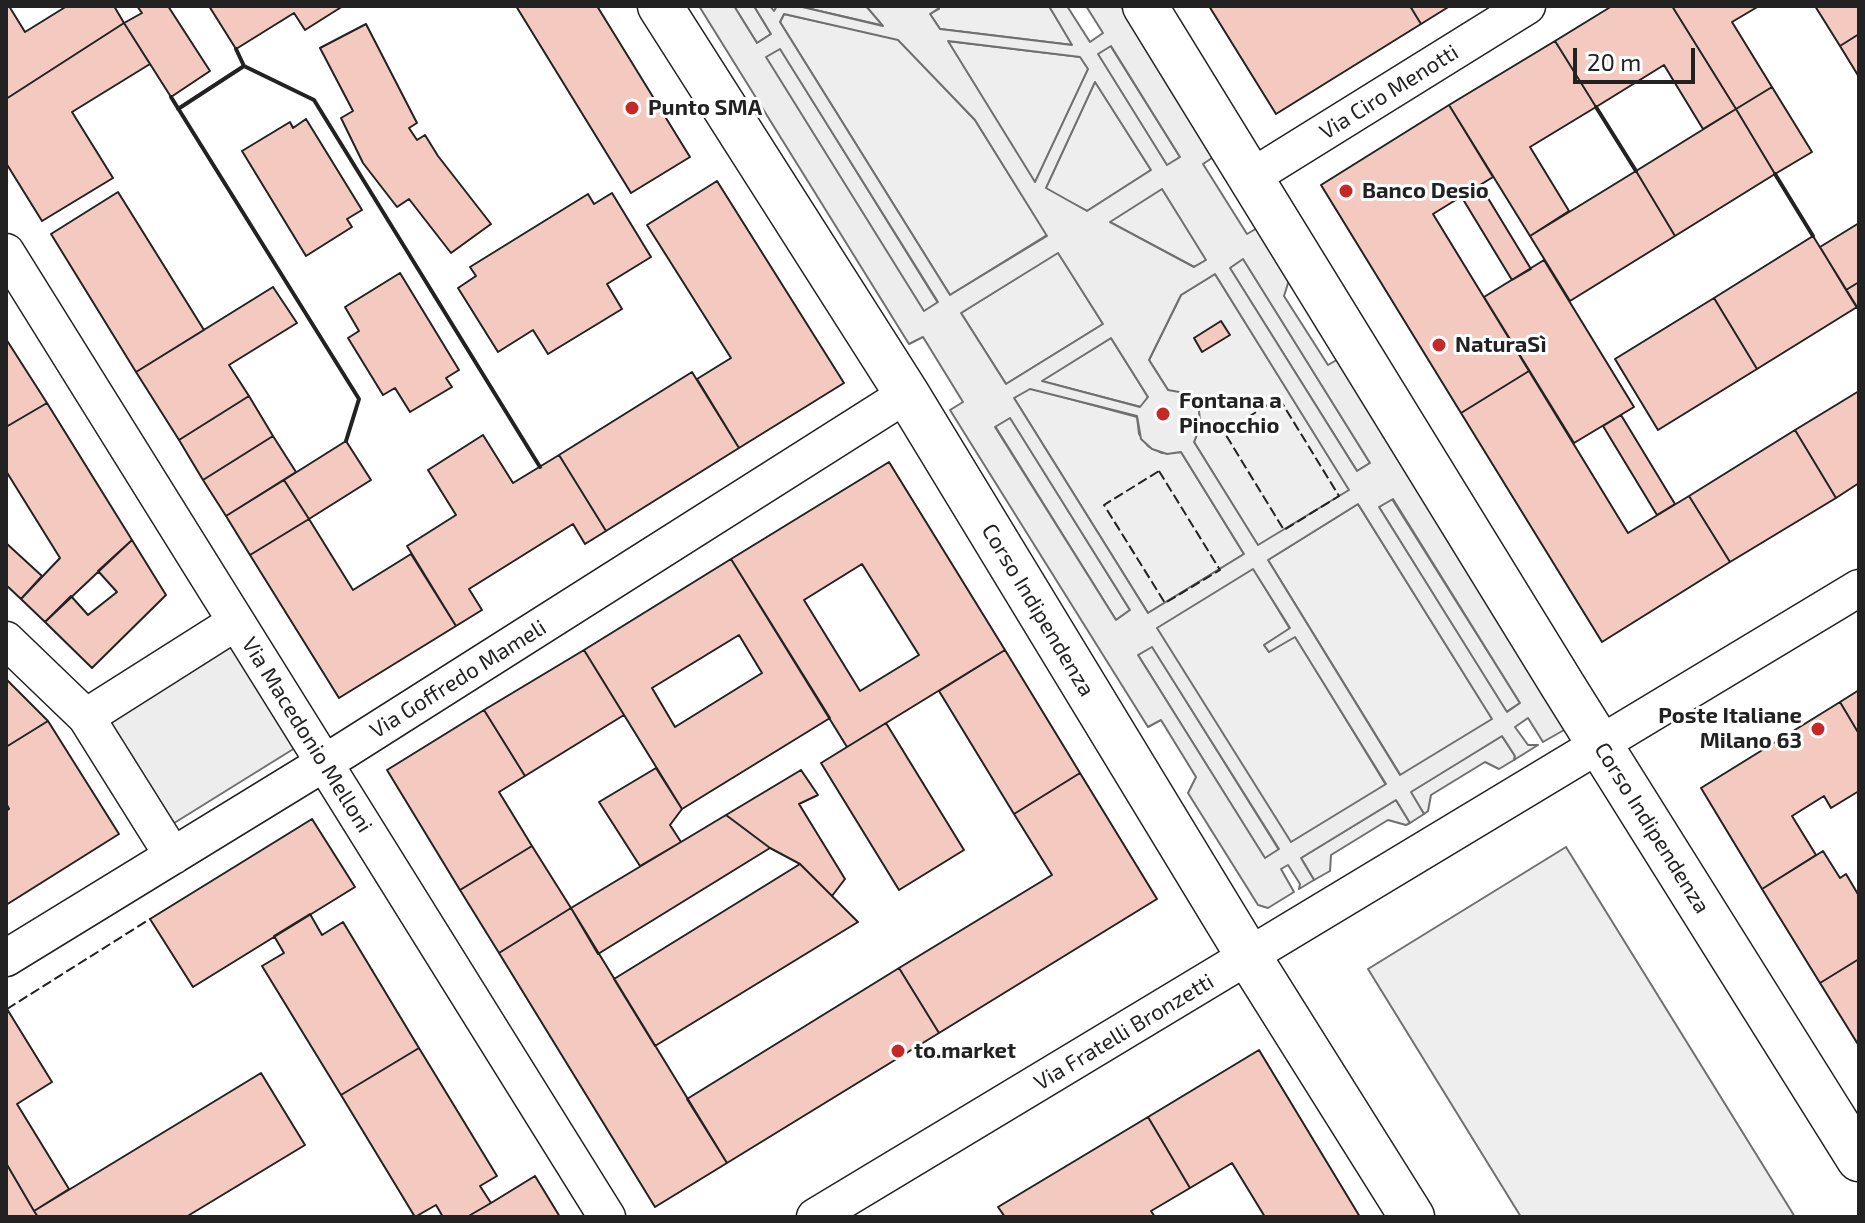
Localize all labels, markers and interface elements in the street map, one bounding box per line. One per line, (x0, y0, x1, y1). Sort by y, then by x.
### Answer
scale bar (1577, 32, 1699, 82)
street label: Via Ciro Menotti (1315, 39, 1463, 145)
text: 20 m (1587, 47, 1641, 76)
place label: Punto SMA (648, 95, 762, 121)
marker: Punto SMA (623, 99, 641, 117)
place label: Banco Desio (1362, 178, 1489, 204)
marker: Banco Desio (1337, 182, 1355, 200)
place label: NaturaSì (1455, 332, 1547, 358)
marker: NaturaSì (1430, 336, 1448, 354)
place label: Fontana a Pinocchio (1179, 388, 1282, 440)
marker: Fontana a Pinocchio (1154, 405, 1172, 423)
street label: Corso Indipendenza (976, 519, 1100, 701)
street label: Via Goffredo Mameli (365, 614, 551, 744)
street label: Via Macedonio Melloni (236, 632, 378, 838)
place label: Poste Italiane Milano 63 (1658, 703, 1802, 754)
marker: Poste Italiane Milano 63 (1809, 720, 1827, 738)
street label: Corso Indipendenza (1589, 738, 1715, 918)
street label: Via Fratelli Bronzetti (1030, 968, 1218, 1096)
place label: to.market (914, 1038, 1016, 1064)
marker: to.market (889, 1042, 907, 1060)

